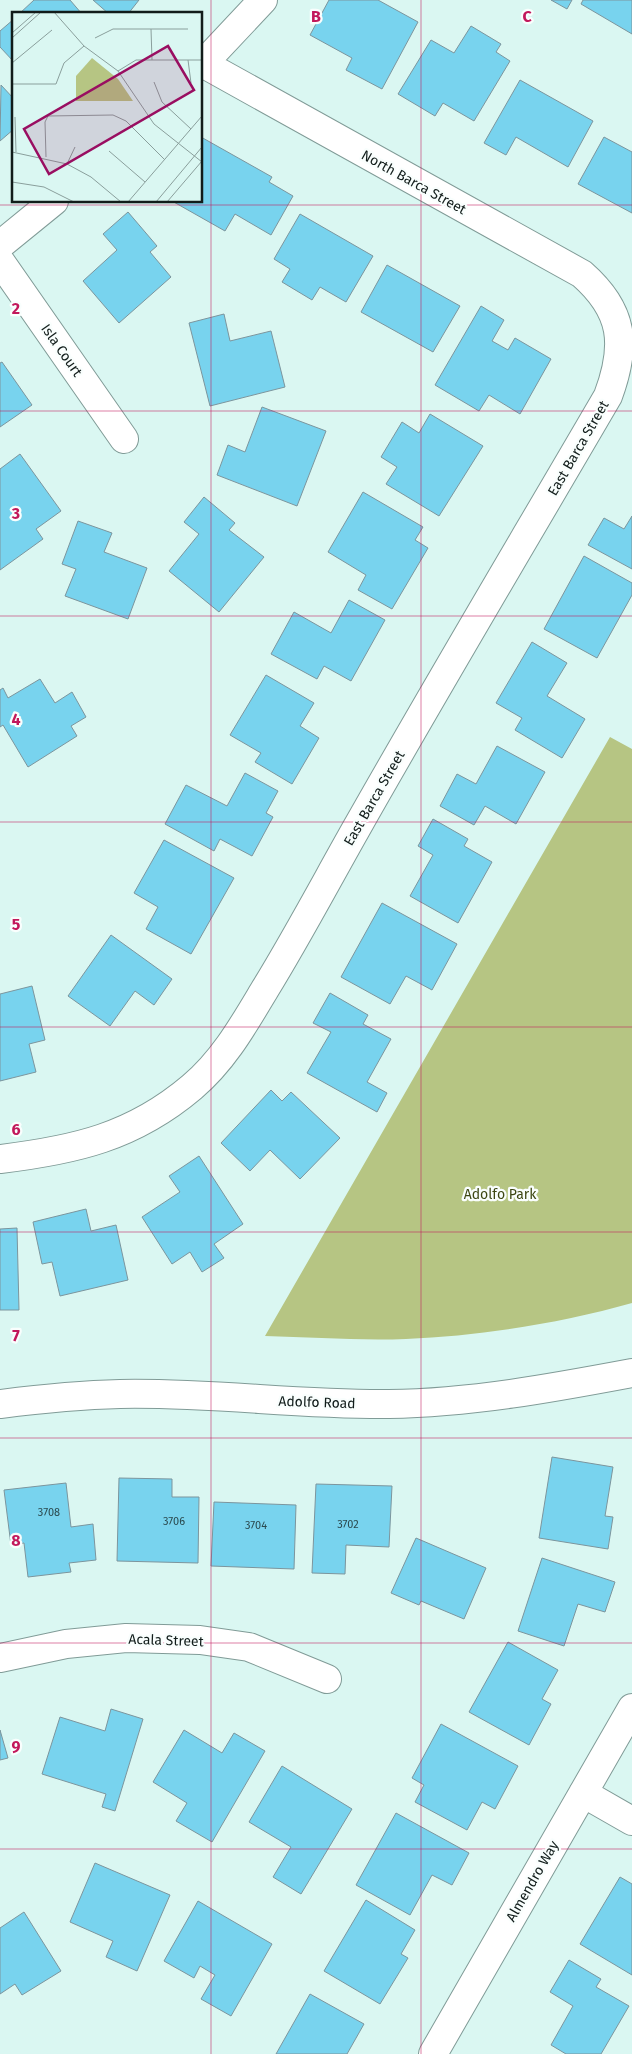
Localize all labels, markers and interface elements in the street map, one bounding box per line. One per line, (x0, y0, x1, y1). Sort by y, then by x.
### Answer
text: B (311, 7, 321, 26)
text: C (522, 7, 532, 26)
inset map (12, 12, 202, 202)
street label: North Barca Street (358, 147, 470, 219)
text: 2 (12, 299, 20, 318)
street label: Isla Court (37, 321, 86, 381)
street label: East Barca Street (544, 397, 613, 499)
text: 3 (11, 504, 20, 523)
text: 4 (11, 710, 21, 729)
street label: East Barca Street (340, 747, 409, 849)
text: 5 (12, 915, 21, 934)
text: 6 (11, 1120, 21, 1139)
park label: Adolfo Park (464, 1186, 537, 1203)
text: 7 (12, 1326, 20, 1345)
street label: Adolfo Road (278, 1393, 356, 1412)
house number: 3708 (38, 1506, 60, 1519)
house number: 3706 (163, 1515, 185, 1528)
house number: 3702 (337, 1518, 359, 1531)
house number: 3704 (245, 1519, 267, 1532)
text: 8 (11, 1531, 21, 1550)
street label: Acala Street (128, 1631, 205, 1650)
text: 9 (12, 1737, 21, 1756)
street label: Almendro Way (502, 1838, 563, 1925)

